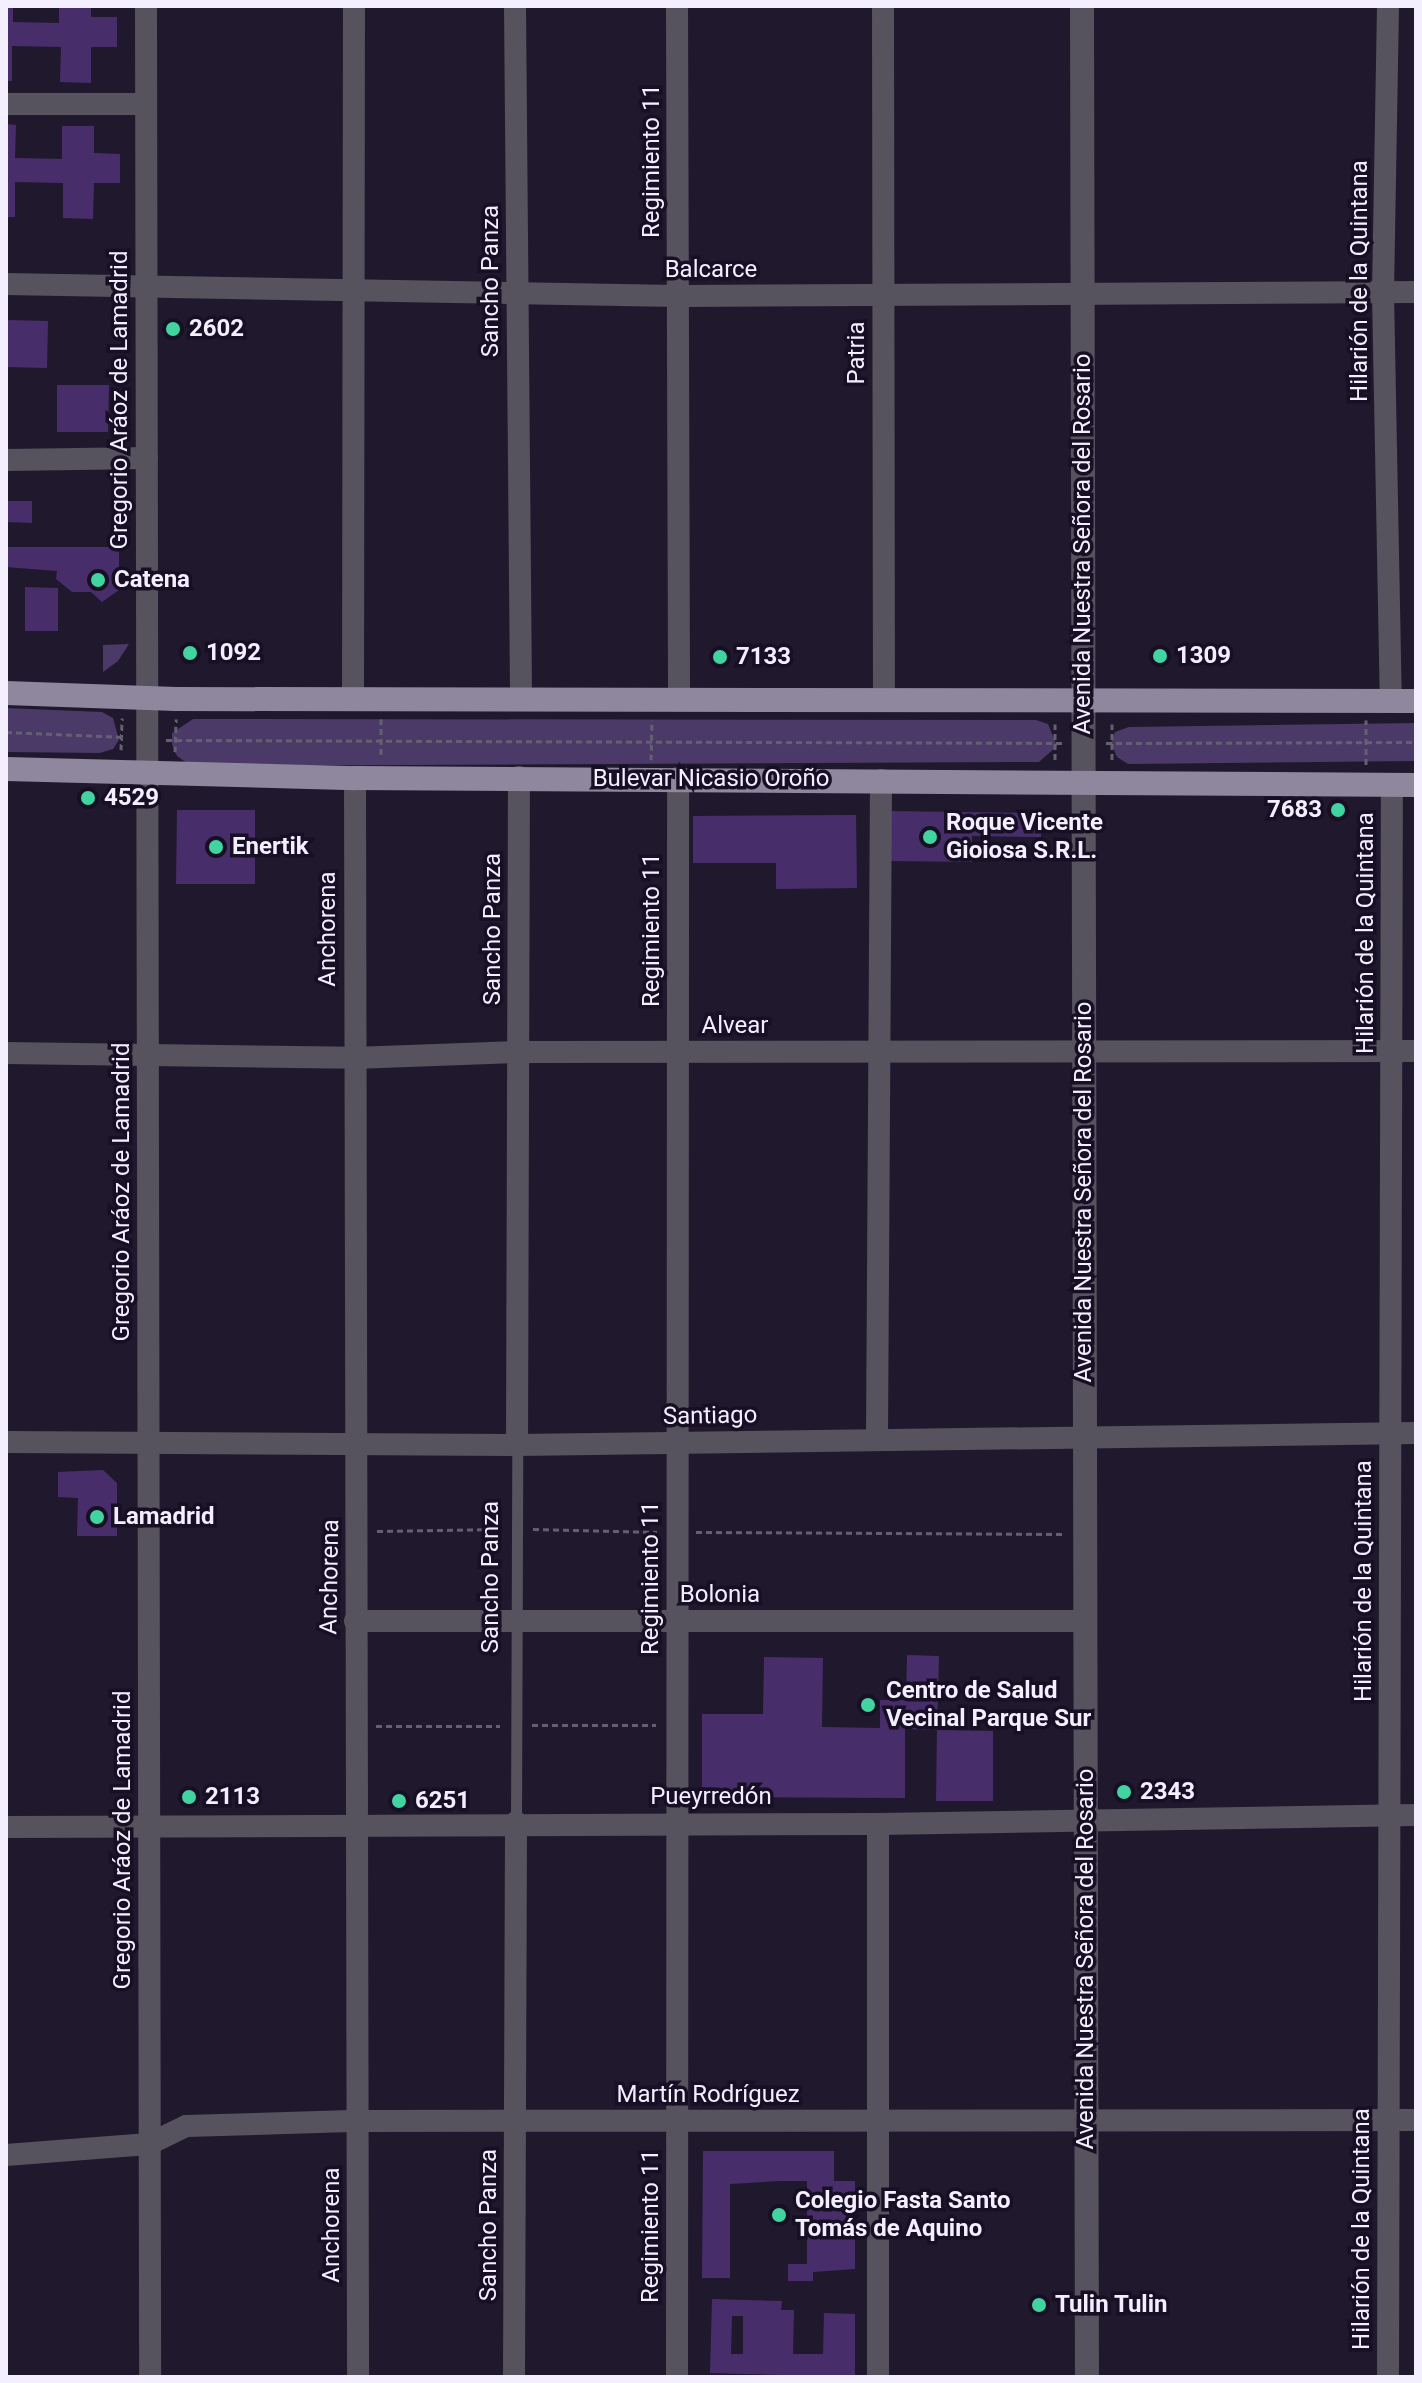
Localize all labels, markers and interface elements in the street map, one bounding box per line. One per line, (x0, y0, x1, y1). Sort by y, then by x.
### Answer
street label: Regimiento 11 (638, 84, 666, 238)
street label: Hilarión de la Quintana (1346, 160, 1374, 402)
street label: Sancho Panza (477, 205, 505, 357)
street label: Gregorio Aráoz de Lamadrid (106, 251, 134, 549)
street label: Balcarce (665, 256, 757, 284)
place label: 2602 (189, 315, 244, 343)
marker: 2602 (164, 320, 182, 338)
street label: Patria (843, 322, 871, 384)
street label: Avenida Nuestra Señora del Rosario (1069, 353, 1097, 735)
place label: Catena (114, 566, 190, 594)
marker: Catena (89, 571, 107, 589)
place label: 1092 (206, 639, 261, 667)
place label: 1309 (1176, 642, 1231, 670)
place label: 7133 (736, 643, 791, 671)
marker: 1092 (181, 644, 199, 662)
marker: 1309 (1151, 647, 1169, 665)
marker: 7133 (711, 648, 729, 666)
street label: Bulevar Nicasio Oroño (593, 765, 829, 793)
place label: 4529 (104, 784, 159, 812)
marker: 4529 (79, 789, 97, 807)
place label: 7683 (1267, 796, 1322, 824)
marker: 7683 (1329, 801, 1347, 819)
place label: Roque Vicente Gioiosa S.R.L. (946, 809, 1103, 865)
street label: Hilarión de la Quintana (1352, 812, 1380, 1054)
marker: Roque Vicente Gioiosa S.R.L. (921, 828, 939, 846)
place label: Enertik (232, 833, 309, 861)
marker: Enertik (207, 838, 225, 856)
street label: Sancho Panza (479, 853, 507, 1005)
street label: Regimiento 11 (638, 853, 666, 1007)
street label: Anchorena (314, 871, 342, 987)
street label: Avenida Nuestra Señora del Rosario (1070, 1001, 1098, 1383)
street label: Alvear (702, 1012, 768, 1040)
street label: Gregorio Aráoz de Lamadrid (108, 1043, 136, 1341)
street label: Santiago (663, 1401, 757, 1431)
street label: Hilarión de la Quintana (1350, 1460, 1378, 1702)
street label: Sancho Panza (477, 1501, 505, 1653)
street label: Regimiento 11 (637, 1501, 665, 1655)
place label: Lamadrid (113, 1503, 215, 1531)
marker: Lamadrid (88, 1508, 106, 1526)
street label: Anchorena (315, 1519, 345, 1635)
street label: Bolonia (680, 1581, 760, 1609)
place label: Centro de Salud Vecinal Parque Sur (886, 1677, 1091, 1733)
street label: Gregorio Aráoz de Lamadrid (109, 1691, 137, 1989)
marker: Centro de Salud Vecinal Parque Sur (857, 1694, 879, 1716)
street label: Avenida Nuestra Señora del Rosario (1072, 1768, 1100, 2150)
place label: 2343 (1140, 1778, 1195, 1806)
place label: 2113 (205, 1783, 260, 1811)
street label: Pueyrredón (650, 1783, 772, 1811)
marker: 2343 (1115, 1783, 1133, 1801)
place label: 6251 (415, 1787, 470, 1815)
marker: 2113 (180, 1788, 198, 1806)
marker: 6251 (390, 1792, 408, 1810)
street label: Martín Rodríguez (616, 2081, 800, 2109)
street label: Hilarión de la Quintana (1348, 2108, 1376, 2350)
street label: Sancho Panza (475, 2149, 503, 2301)
street label: Regimiento 11 (637, 2149, 665, 2303)
street label: Anchorena (318, 2167, 346, 2283)
place label: Colegio Fasta Santo Tomás de Aquino (795, 2187, 1010, 2243)
marker: Colegio Fasta Santo Tomás de Aquino (770, 2206, 788, 2224)
place label: Tulin Tulin (1055, 2291, 1168, 2319)
marker: Tulin Tulin (1030, 2296, 1048, 2314)

